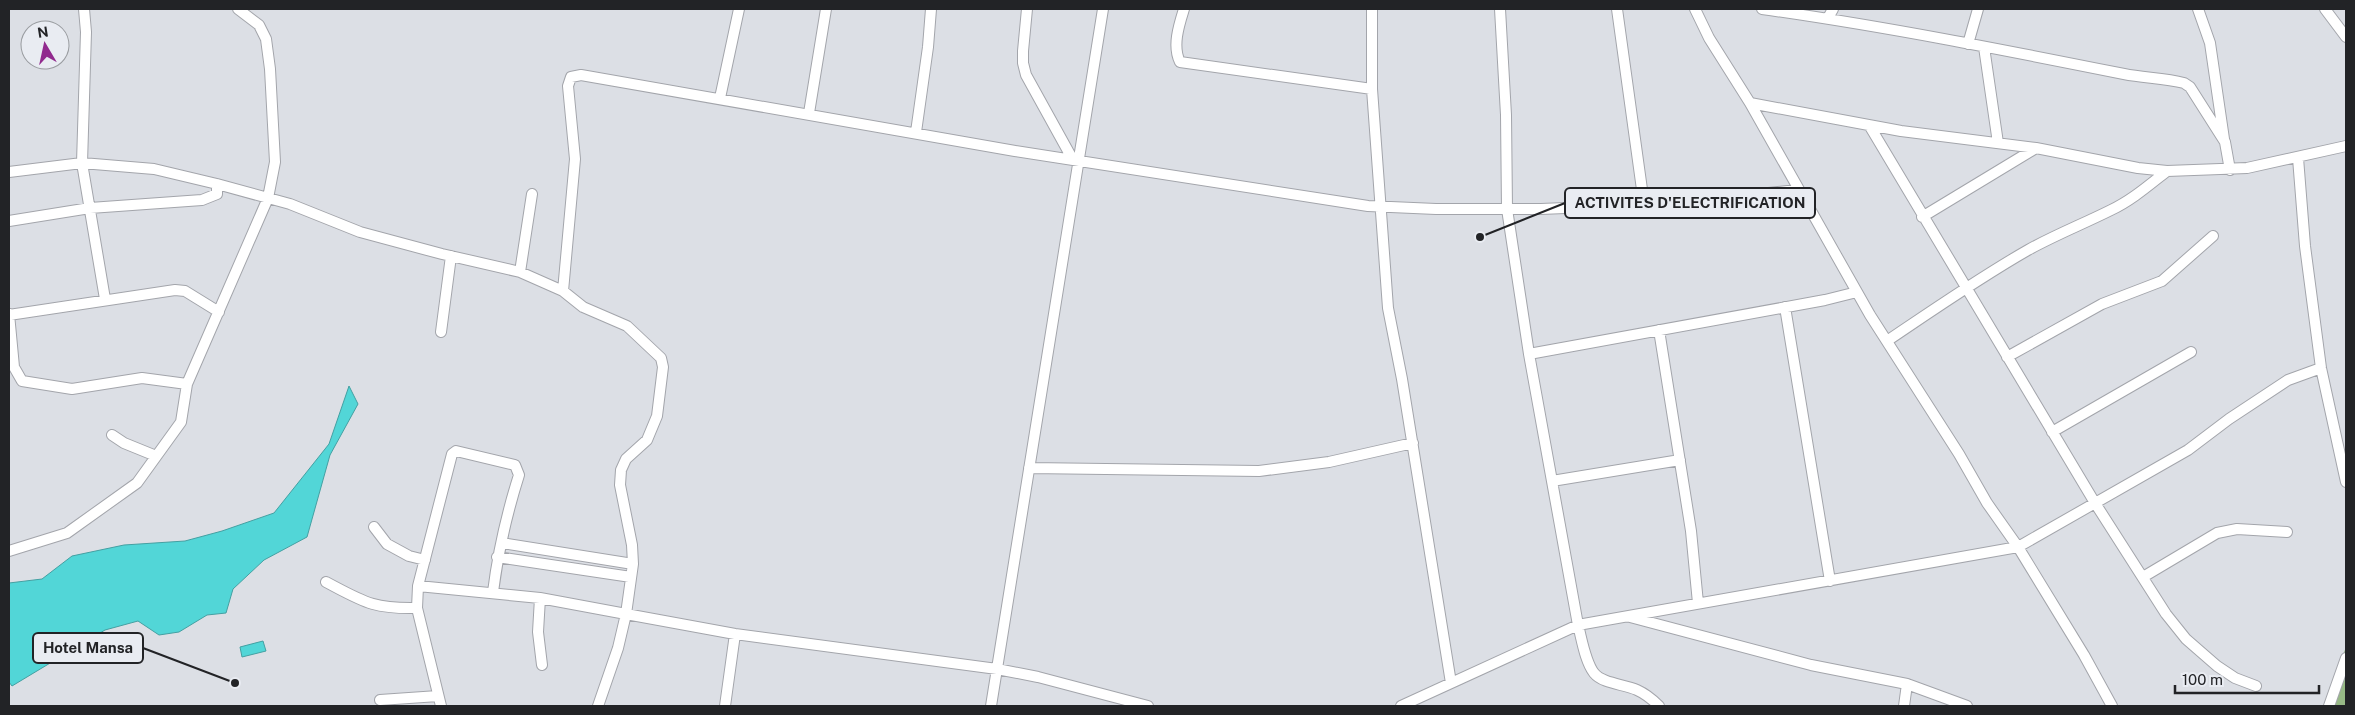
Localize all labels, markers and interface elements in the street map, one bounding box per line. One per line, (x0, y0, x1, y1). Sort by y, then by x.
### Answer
north arrow (20, 20, 70, 70)
text: N (36, 23, 50, 41)
callout: ACTIVITES D'ELECTRIFICATION (1565, 188, 1815, 218)
text: ACTIVITES D'ELECTRIFICATION (1575, 194, 1805, 211)
callout: Hotel Mansa (33, 633, 143, 663)
text: Hotel Mansa (43, 639, 133, 656)
scale bar (2175, 662, 2319, 694)
text: 100 m (2182, 671, 2223, 688)

